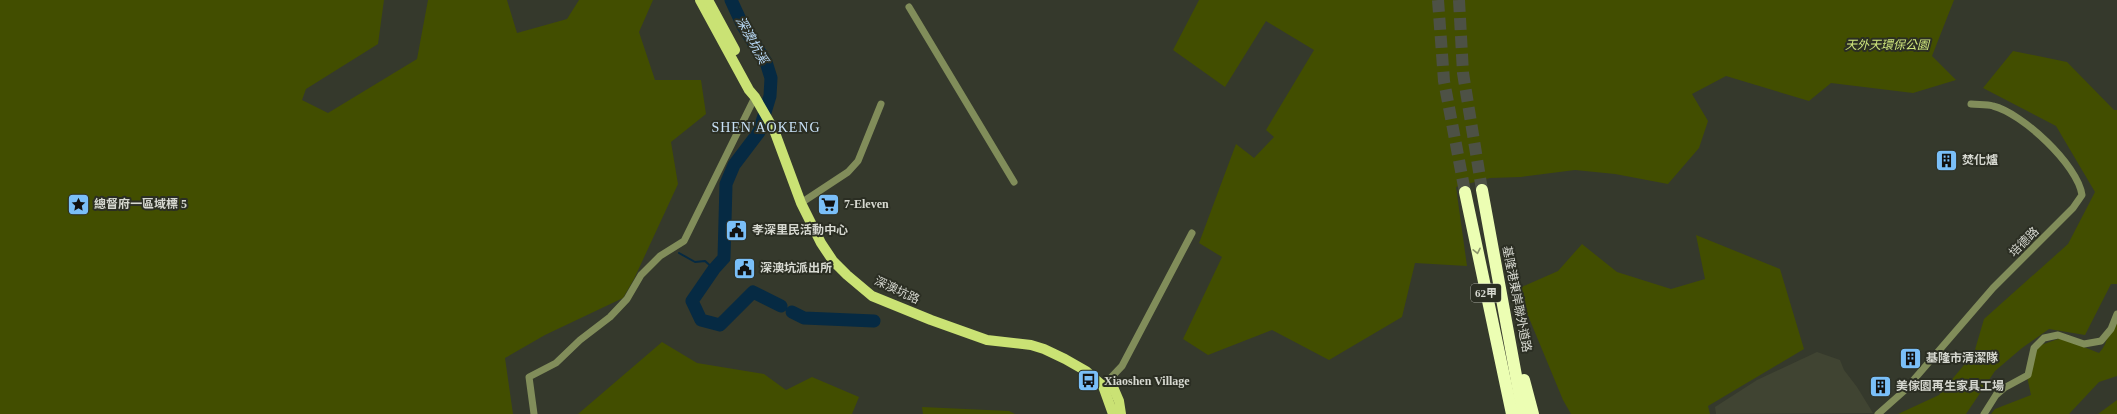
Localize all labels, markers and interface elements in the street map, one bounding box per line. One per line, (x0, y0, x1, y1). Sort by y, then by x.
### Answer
water label: 深澳坑溪 (733, 14, 772, 68)
park label: 天外天環保公園 (1845, 38, 1931, 52)
district label: SHEN'AOKENG (711, 120, 821, 135)
building icon: 焚化爐 (1934, 147, 1960, 173)
place label: 焚化爐 (1962, 153, 1998, 167)
place icon: 總督府一區域標 5 (65, 191, 91, 217)
supermarket icon: 7-Eleven (815, 191, 841, 217)
place label: 總督府一區域標 5 (94, 197, 187, 211)
place label: 7-Eleven (844, 197, 889, 211)
public building icon: 孝深里民活動中心 (724, 217, 750, 243)
place label: 孝深里民活動中心 (752, 223, 848, 237)
street label: 培德路 (2006, 224, 2042, 260)
street label: 基隆港東岸聯外道路 (1500, 245, 1534, 353)
one-way arrow (1473, 247, 1481, 254)
public building icon: 深澳坑派出所 (731, 255, 757, 281)
place label: 深澳坑派出所 (760, 261, 832, 275)
street label: 深澳坑路 (872, 274, 922, 306)
road number: 62甲 (1471, 284, 1501, 302)
building icon: 基隆市清潔隊 (1898, 345, 1924, 371)
place label: 基隆市清潔隊 (1926, 351, 1998, 365)
bus stop icon: Xiaoshen Village (1076, 368, 1102, 394)
building icon: 美傢園再生家具工場 (1867, 373, 1893, 399)
place label: Xiaoshen Village (1104, 374, 1190, 388)
place label: 美傢園再生家具工場 (1896, 379, 2004, 393)

